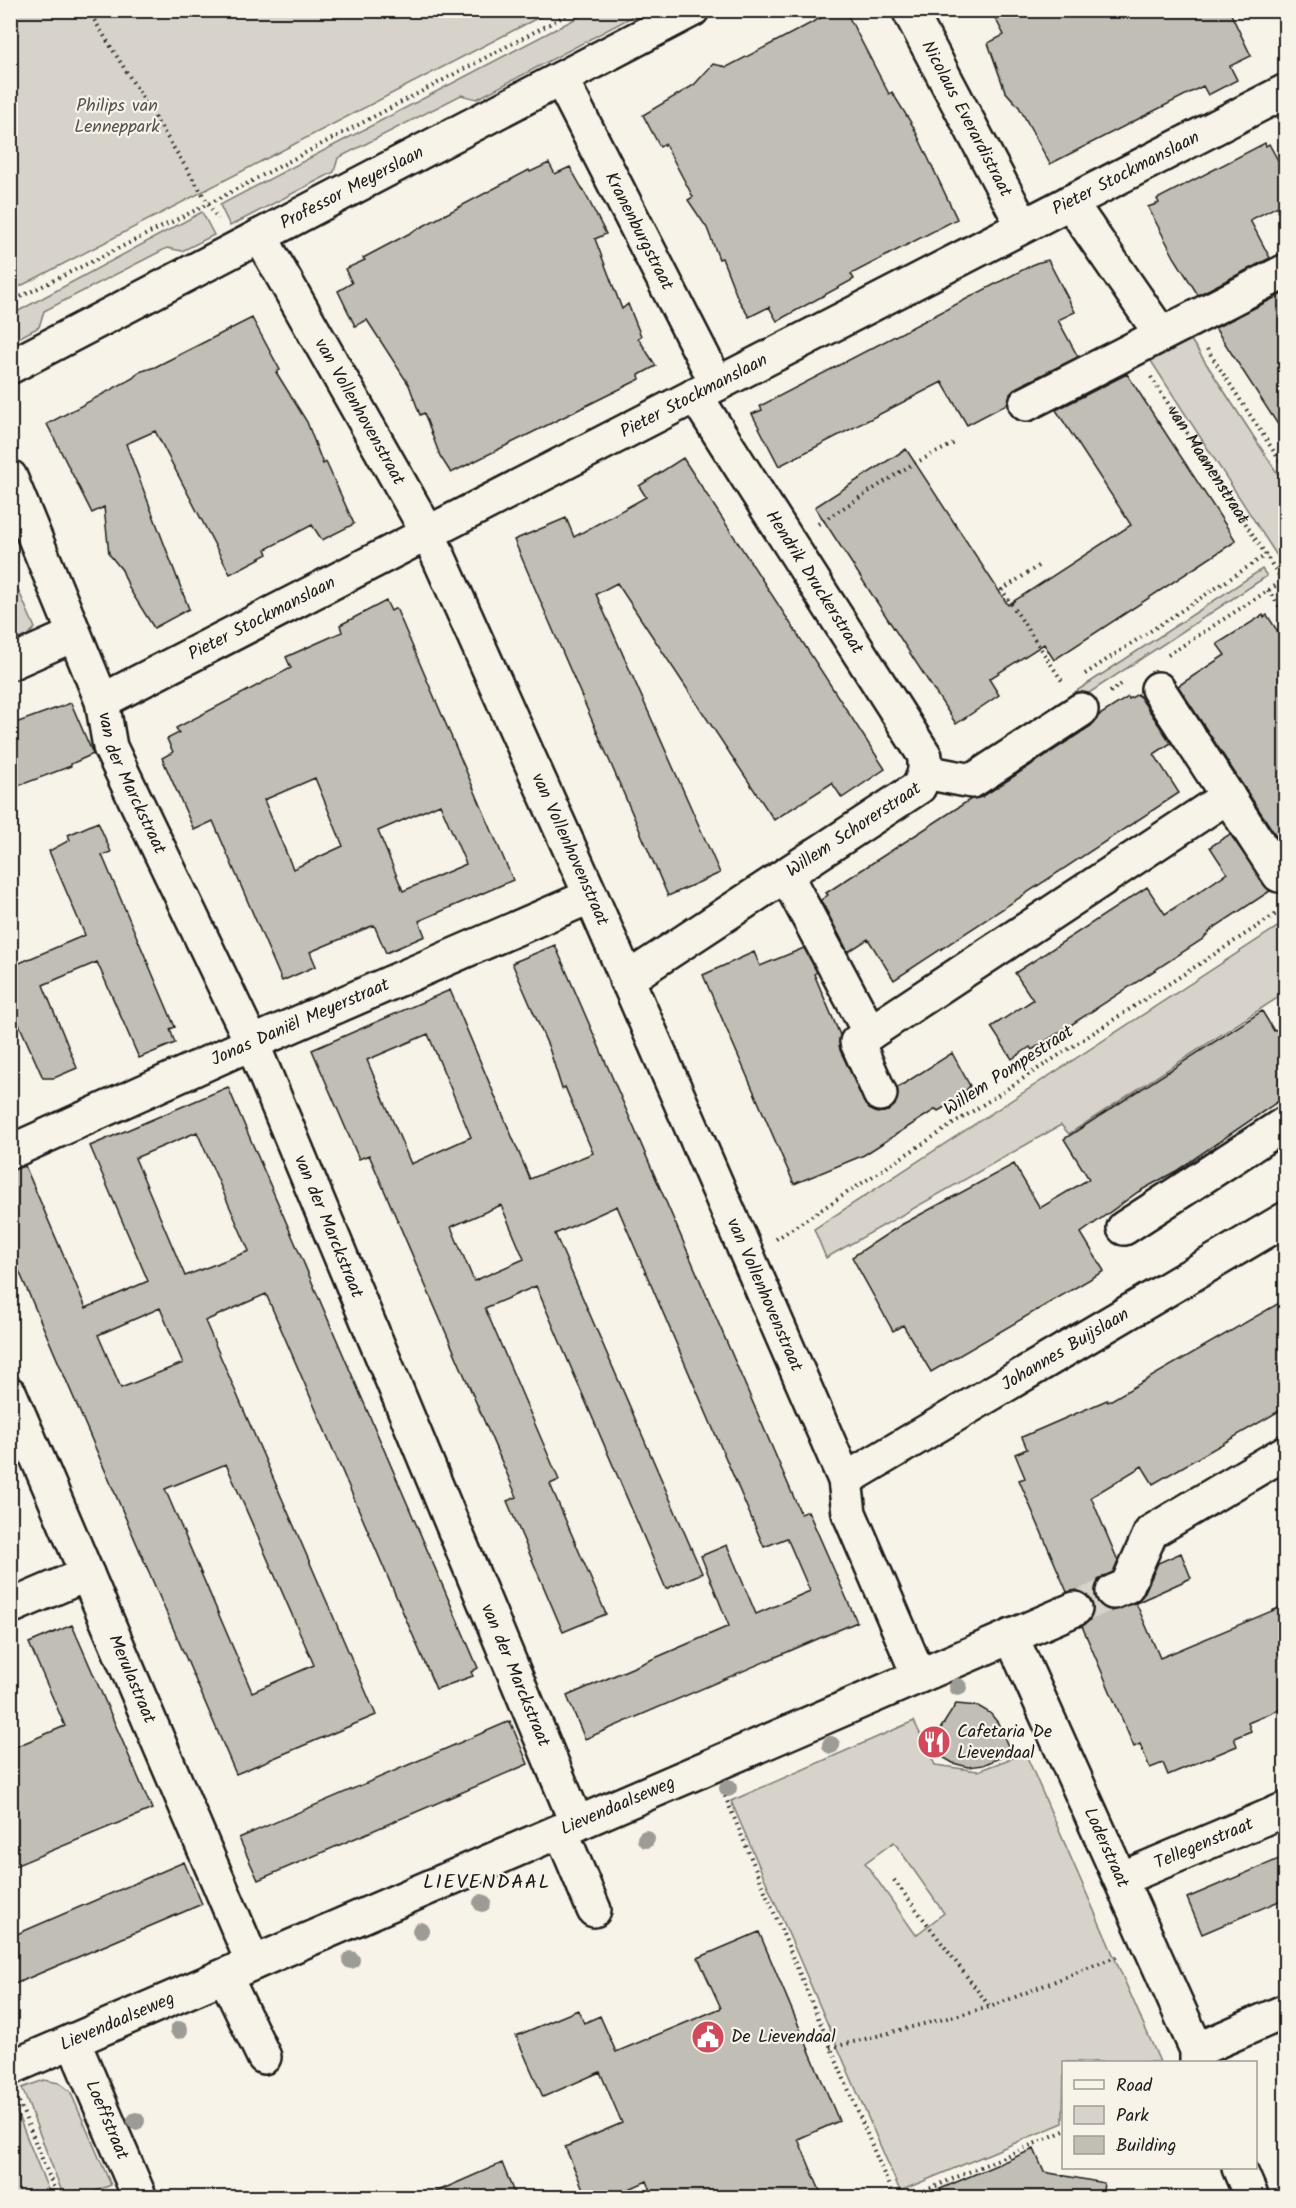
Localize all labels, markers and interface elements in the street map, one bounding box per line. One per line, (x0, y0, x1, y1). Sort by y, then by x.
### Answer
street label: Nicolaus Everardistraat (913, 35, 1020, 203)
park label: Philips van Lenneppark (74, 92, 160, 142)
street label: Pieter Stockmanslaan (1047, 123, 1205, 224)
street label: Professor Meyerslaan (275, 138, 429, 238)
street label: Kranenburgstraat (596, 167, 682, 296)
street label: van Vollenhovenstraat (306, 333, 413, 492)
street label: Pieter Stockmanslaan (615, 346, 773, 446)
street label: van Maanenstraat (1159, 400, 1257, 531)
street label: Hendrik Druckerstraat (757, 504, 872, 661)
street label: Pieter Stockmanslaan (183, 568, 341, 669)
street label: van der Marckstraat (90, 710, 174, 860)
street label: van Vollenhovenstraat (523, 768, 617, 931)
street label: Willem Schorerstraat (781, 774, 928, 885)
street label: Jonas Daniël Meyerstraat (206, 970, 395, 1074)
street label: Willem Pompestraat (938, 1017, 1081, 1124)
street label: van der Marckstraat (286, 1151, 372, 1304)
street label: van Vollenhovenstraat (718, 1213, 811, 1377)
street label: Johannes Buijslaan (996, 1300, 1135, 1399)
street label: van der Marckstraat (472, 1599, 558, 1752)
street label: Merulastraat (100, 1630, 164, 1729)
place label: Cafetaria De Lievendaal (957, 1718, 1052, 1768)
restaurant icon: Cafetaria De Lievendaal (916, 1724, 952, 1760)
street label: Lievendaalseweg (556, 1768, 680, 1844)
street label: Loderstraat (1075, 1803, 1137, 1894)
street label: Tellegenstraat (1150, 1810, 1259, 1878)
district label: LIEVENDAAL (423, 1867, 551, 1899)
street label: Lievendaalseweg (55, 1984, 179, 2059)
public building icon: De Lievendaal (690, 2019, 726, 2055)
place label: De Lievendaal (731, 2023, 836, 2052)
legend (1062, 2061, 1257, 2169)
text: Road (1116, 2072, 1153, 2101)
street label: Loeffstraat (77, 2076, 137, 2165)
text: Park (1116, 2102, 1149, 2131)
text: Building (1116, 2132, 1176, 2161)

